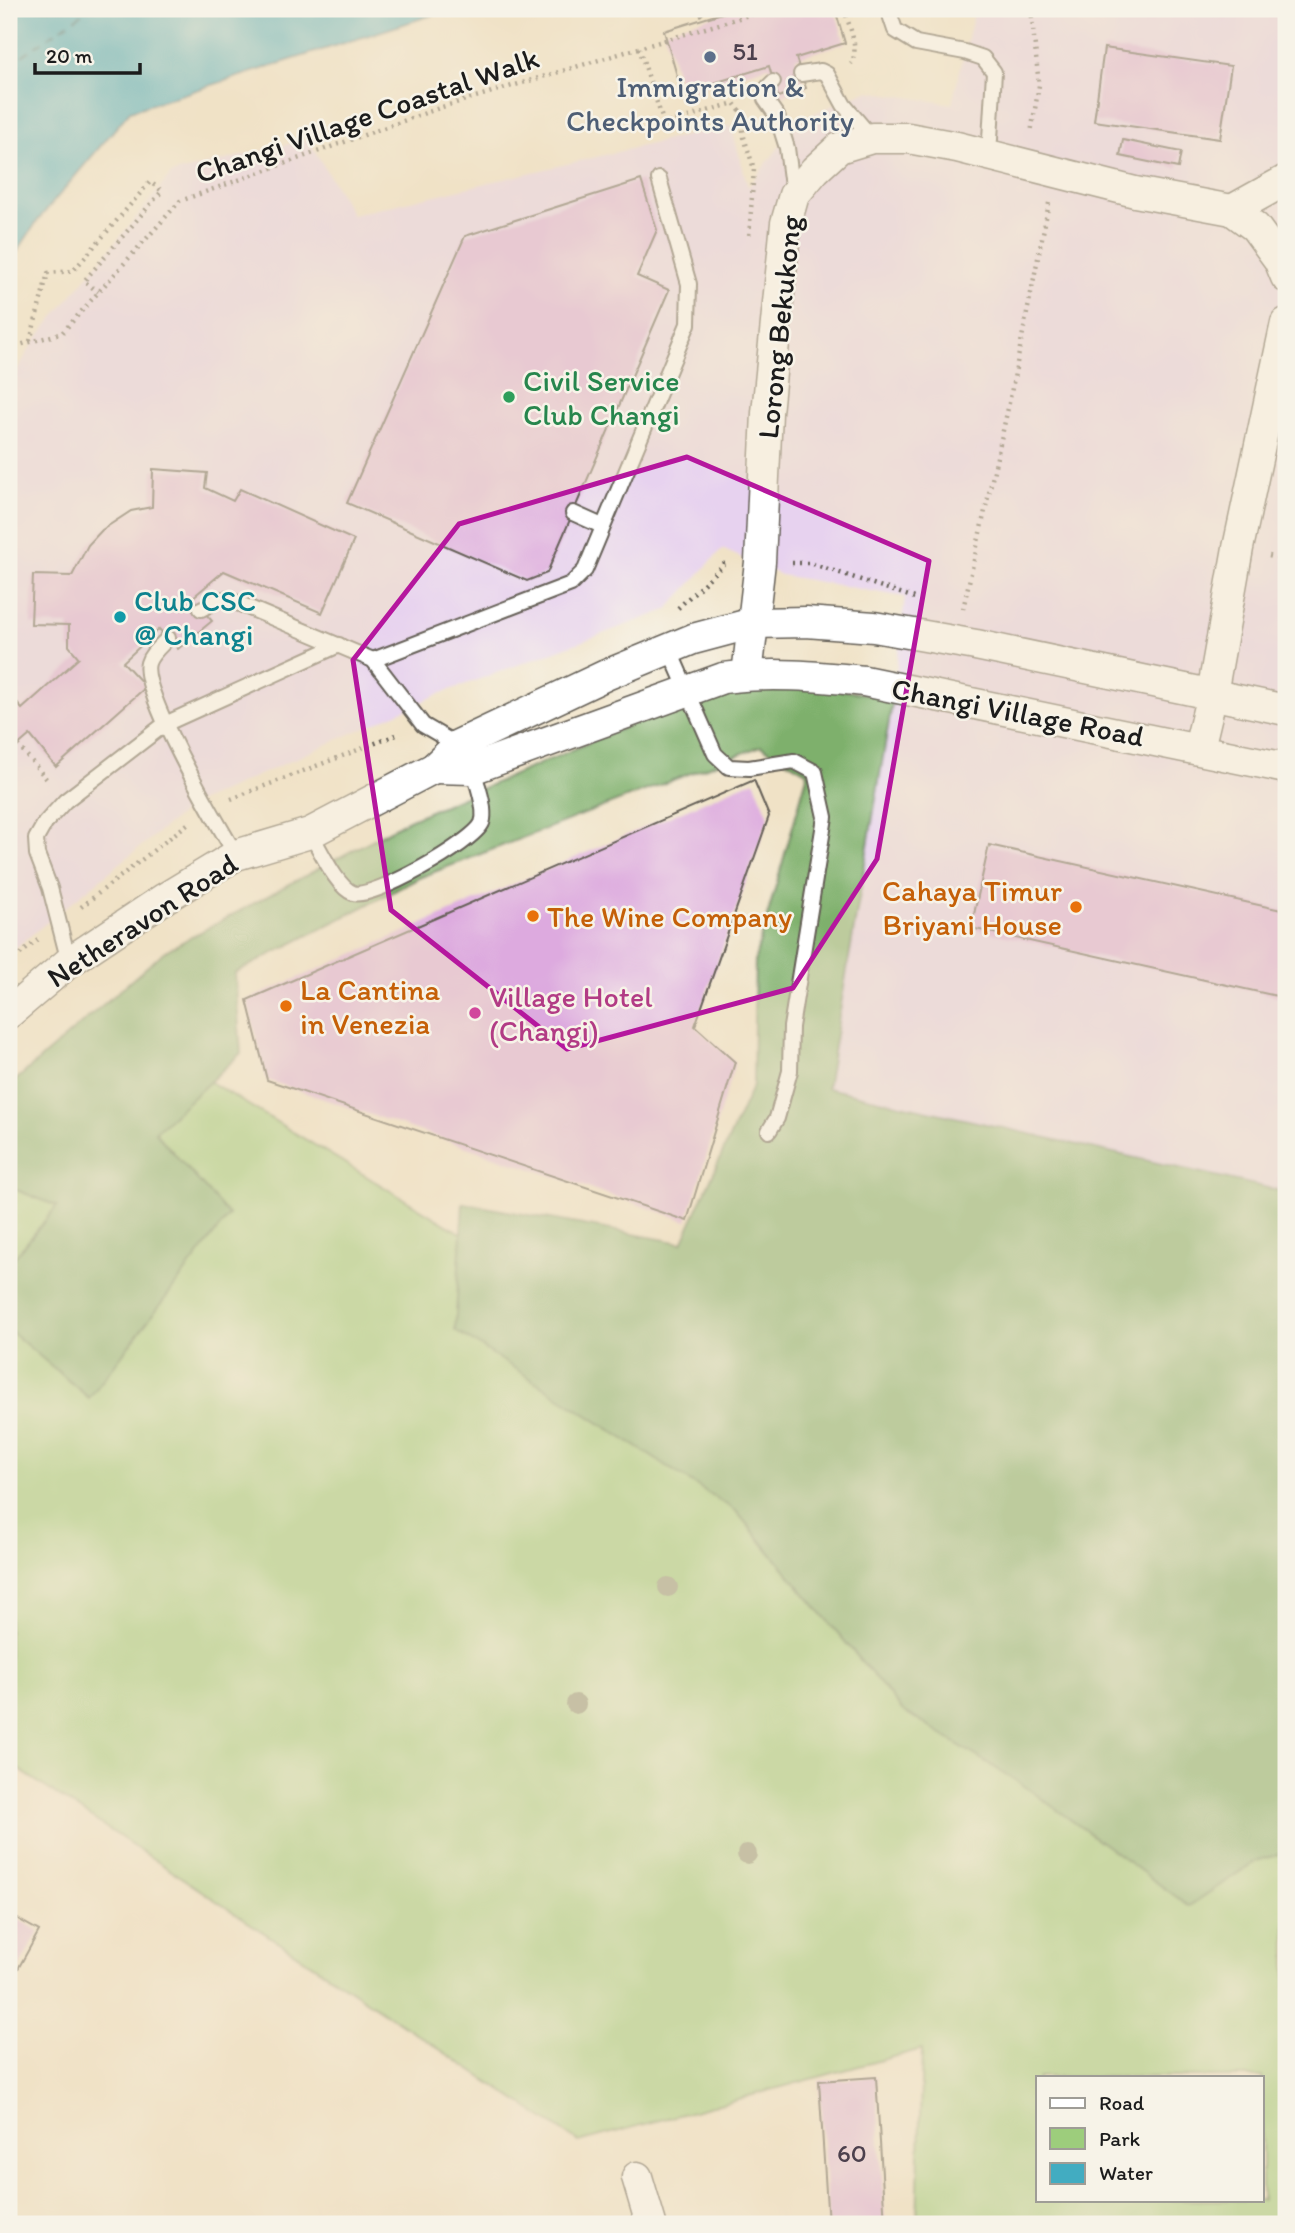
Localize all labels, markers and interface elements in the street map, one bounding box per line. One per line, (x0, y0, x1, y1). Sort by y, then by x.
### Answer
scale bar (35, 32, 140, 76)
house number: 51 (732, 35, 758, 67)
street label: Changi Village Coastal Walk (190, 39, 544, 191)
text: 20 m (46, 43, 93, 68)
marker: Immigration & Checkpoints Authority (702, 49, 718, 65)
place label: Immigration & Checkpoints Authority (566, 68, 854, 139)
street label: Lorong Bekukong (749, 213, 809, 441)
place label: Civil Service Club Changi (523, 362, 680, 433)
marker: Civil Service Club Changi (501, 389, 517, 405)
place label: Club CSC @ Changi (134, 582, 256, 653)
marker: Club CSC @ Changi (112, 609, 128, 625)
street label: Changi Village Road (888, 669, 1148, 755)
street label: Netheravon Road (40, 845, 244, 995)
place label: Cahaya Timur Briyani House (882, 872, 1062, 943)
place label: The Wine Company (547, 898, 792, 935)
marker: Cahaya Timur Briyani House (1068, 899, 1084, 915)
marker: The Wine Company (525, 908, 541, 924)
place label: La Cantina in Venezia (300, 971, 440, 1042)
place label: Village Hotel (Changi) (489, 978, 653, 1049)
marker: La Cantina in Venezia (278, 998, 294, 1014)
marker: Village Hotel (Changi) (467, 1005, 483, 1021)
legend (1036, 2076, 1264, 2202)
text: Road (1099, 2090, 1145, 2115)
text: Park (1099, 2126, 1141, 2151)
house number: 60 (837, 2137, 867, 2169)
text: Water (1099, 2160, 1153, 2185)

